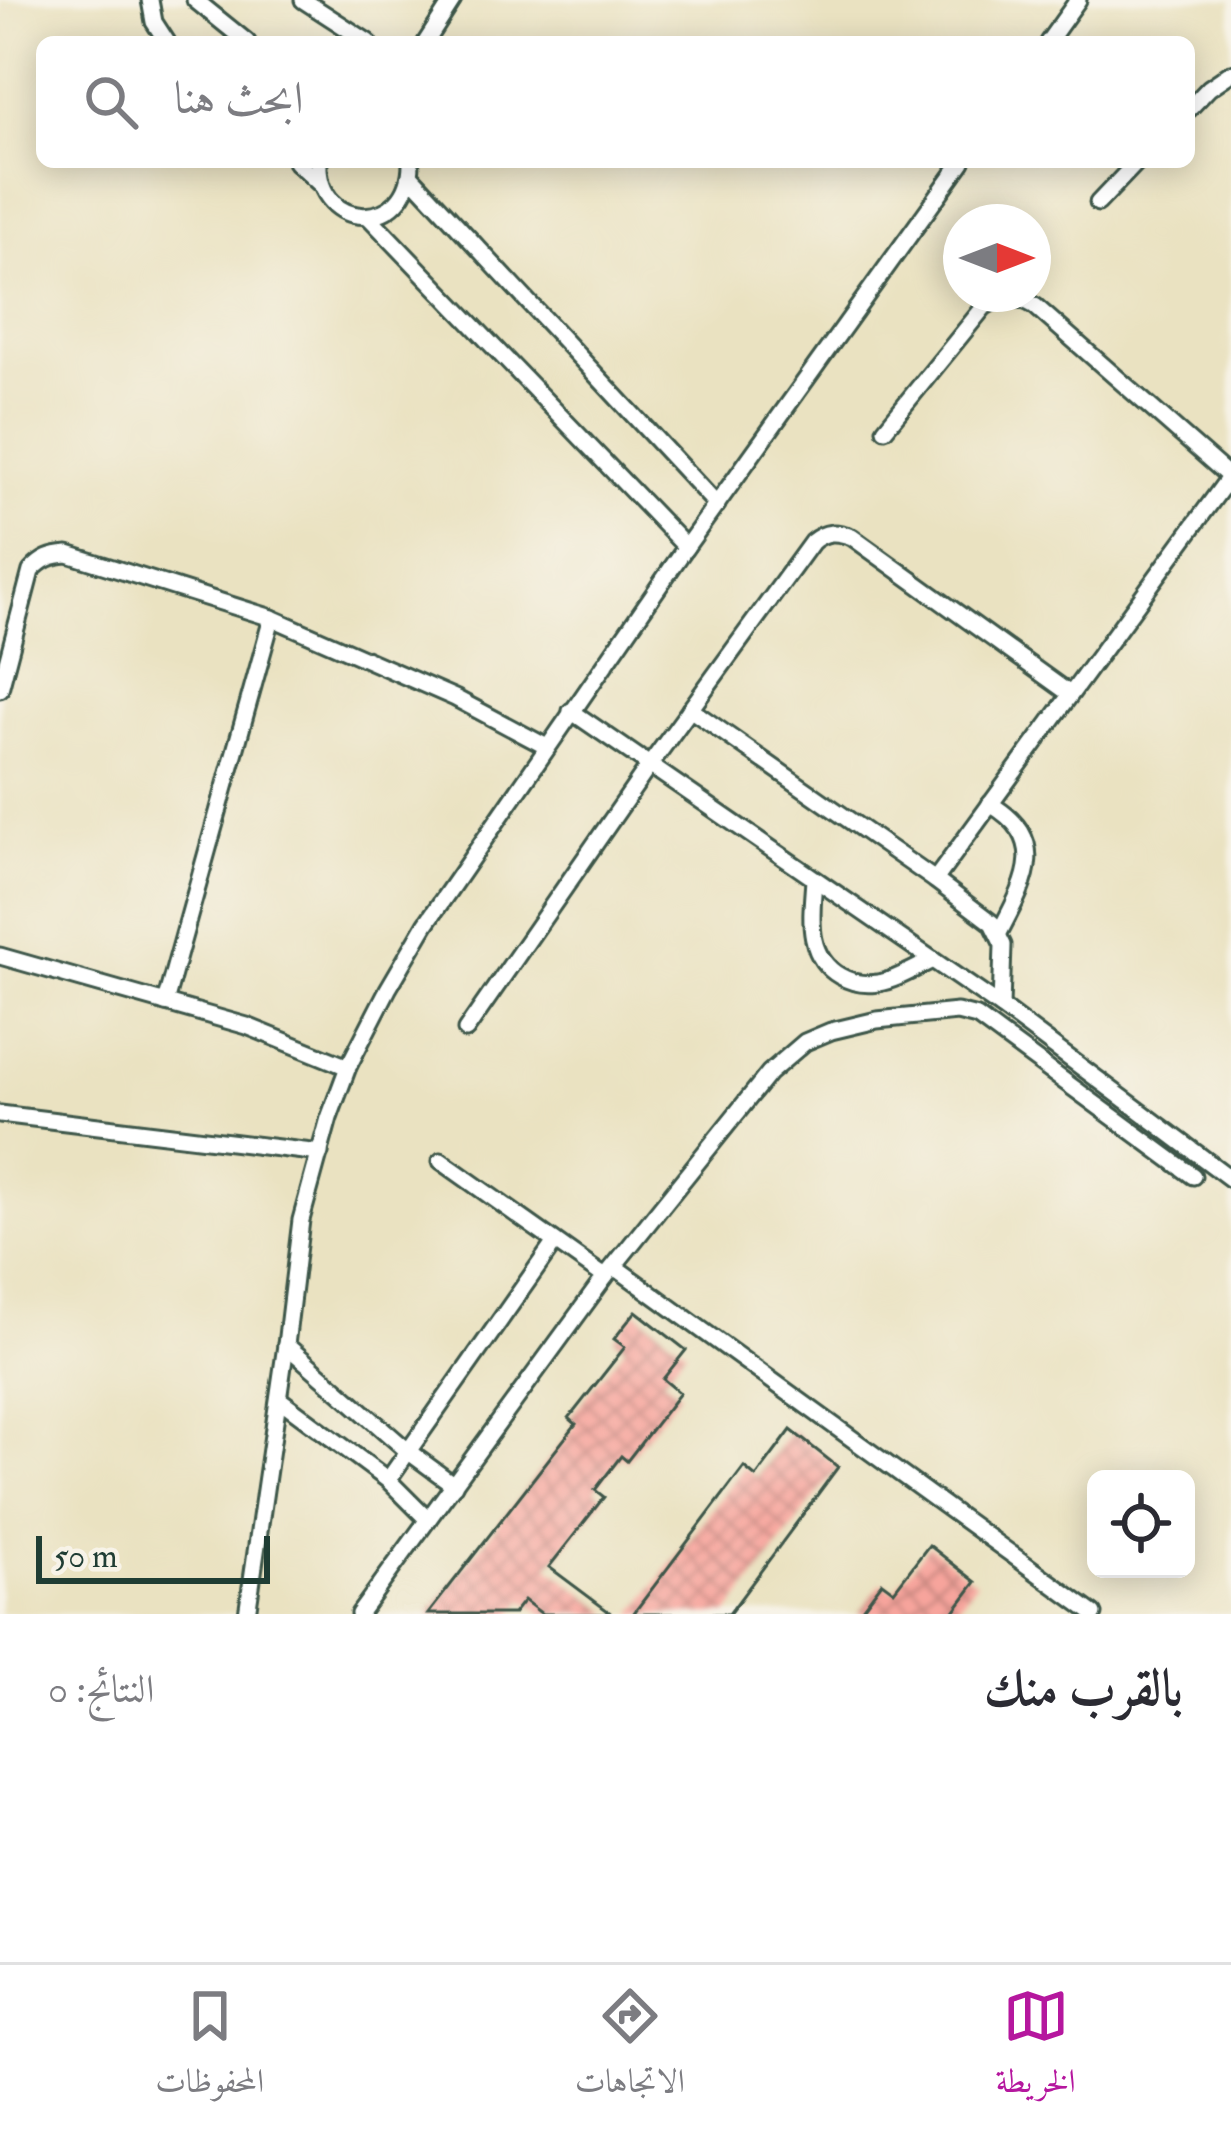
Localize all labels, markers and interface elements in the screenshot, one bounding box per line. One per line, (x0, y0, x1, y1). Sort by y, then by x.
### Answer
search box (36, 36, 1195, 168)
icon: search (78, 69, 144, 135)
text: ابحث هنا (174, 71, 304, 127)
north arrow (943, 204, 1051, 312)
map controls (1087, 1470, 1195, 1578)
button: locate (1087, 1470, 1195, 1578)
scale bar (36, 1530, 270, 1583)
text: 50 m (54, 1536, 118, 1577)
text: بالقرب منك (984, 1657, 1183, 1721)
text: النتائج: 0 (48, 1665, 154, 1714)
tab: المحفوظات (155, 1983, 264, 2113)
tab: الاتجاهات (575, 1983, 685, 2113)
tab: الخريطة (995, 1983, 1076, 2113)

